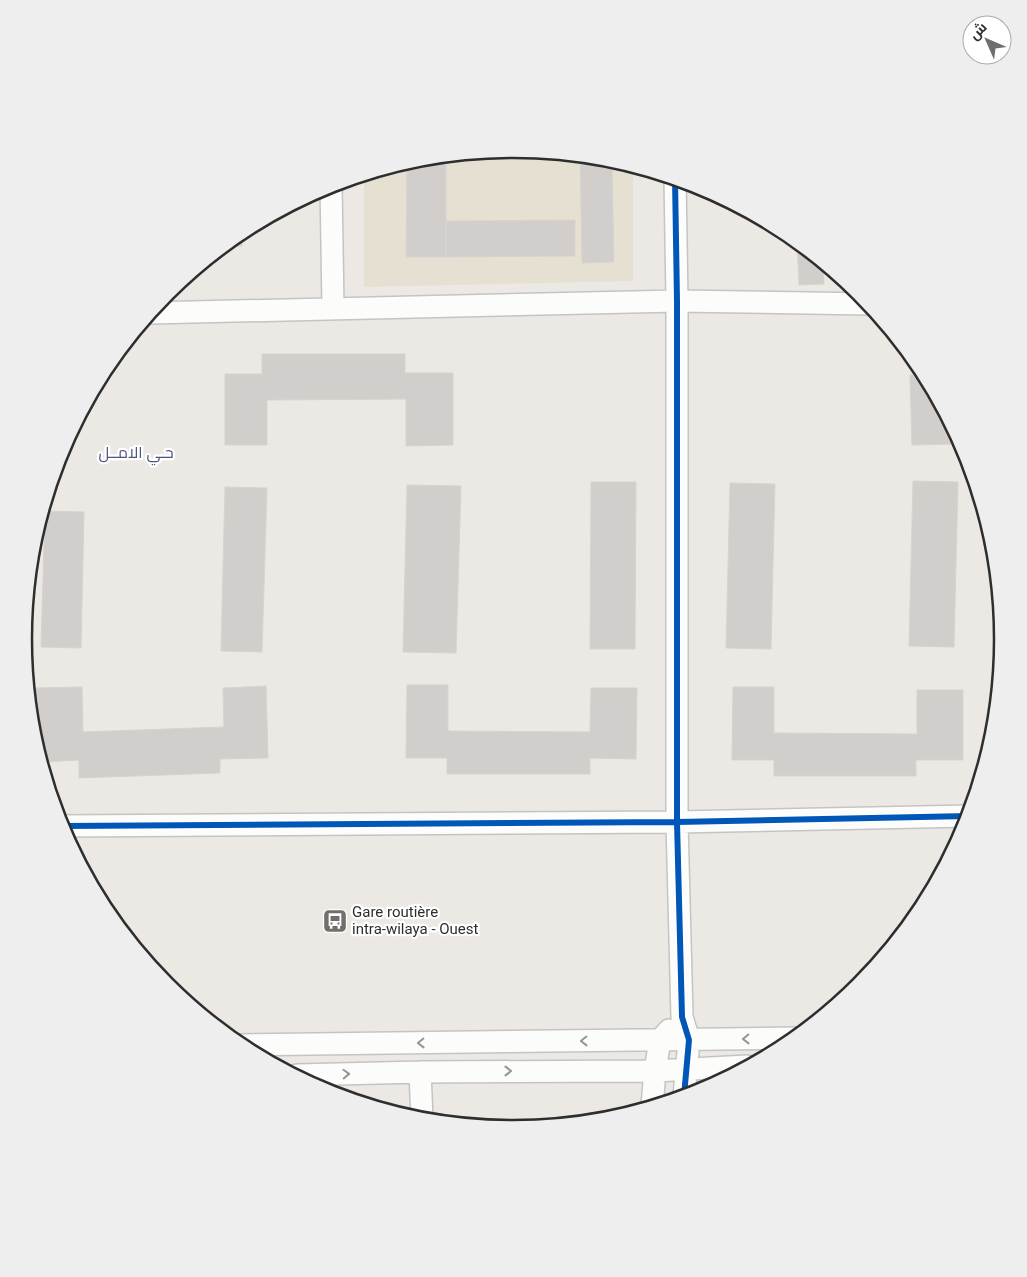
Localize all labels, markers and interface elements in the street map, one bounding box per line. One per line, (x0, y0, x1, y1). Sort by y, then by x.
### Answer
north arrow (962, 15, 1012, 65)
text: ش (966, 19, 991, 44)
district label: حـي الامــل (98, 443, 174, 466)
place label: Gare routière intra-wilaya - Ouest (352, 903, 479, 938)
bus stop icon: Gare routière intra-wilaya - Ouest (322, 908, 348, 934)
one-way arrow (742, 1033, 750, 1044)
one-way arrow (580, 1036, 588, 1046)
one-way arrow (417, 1037, 425, 1048)
one-way arrow (505, 1066, 513, 1076)
one-way arrow (342, 1069, 350, 1079)

